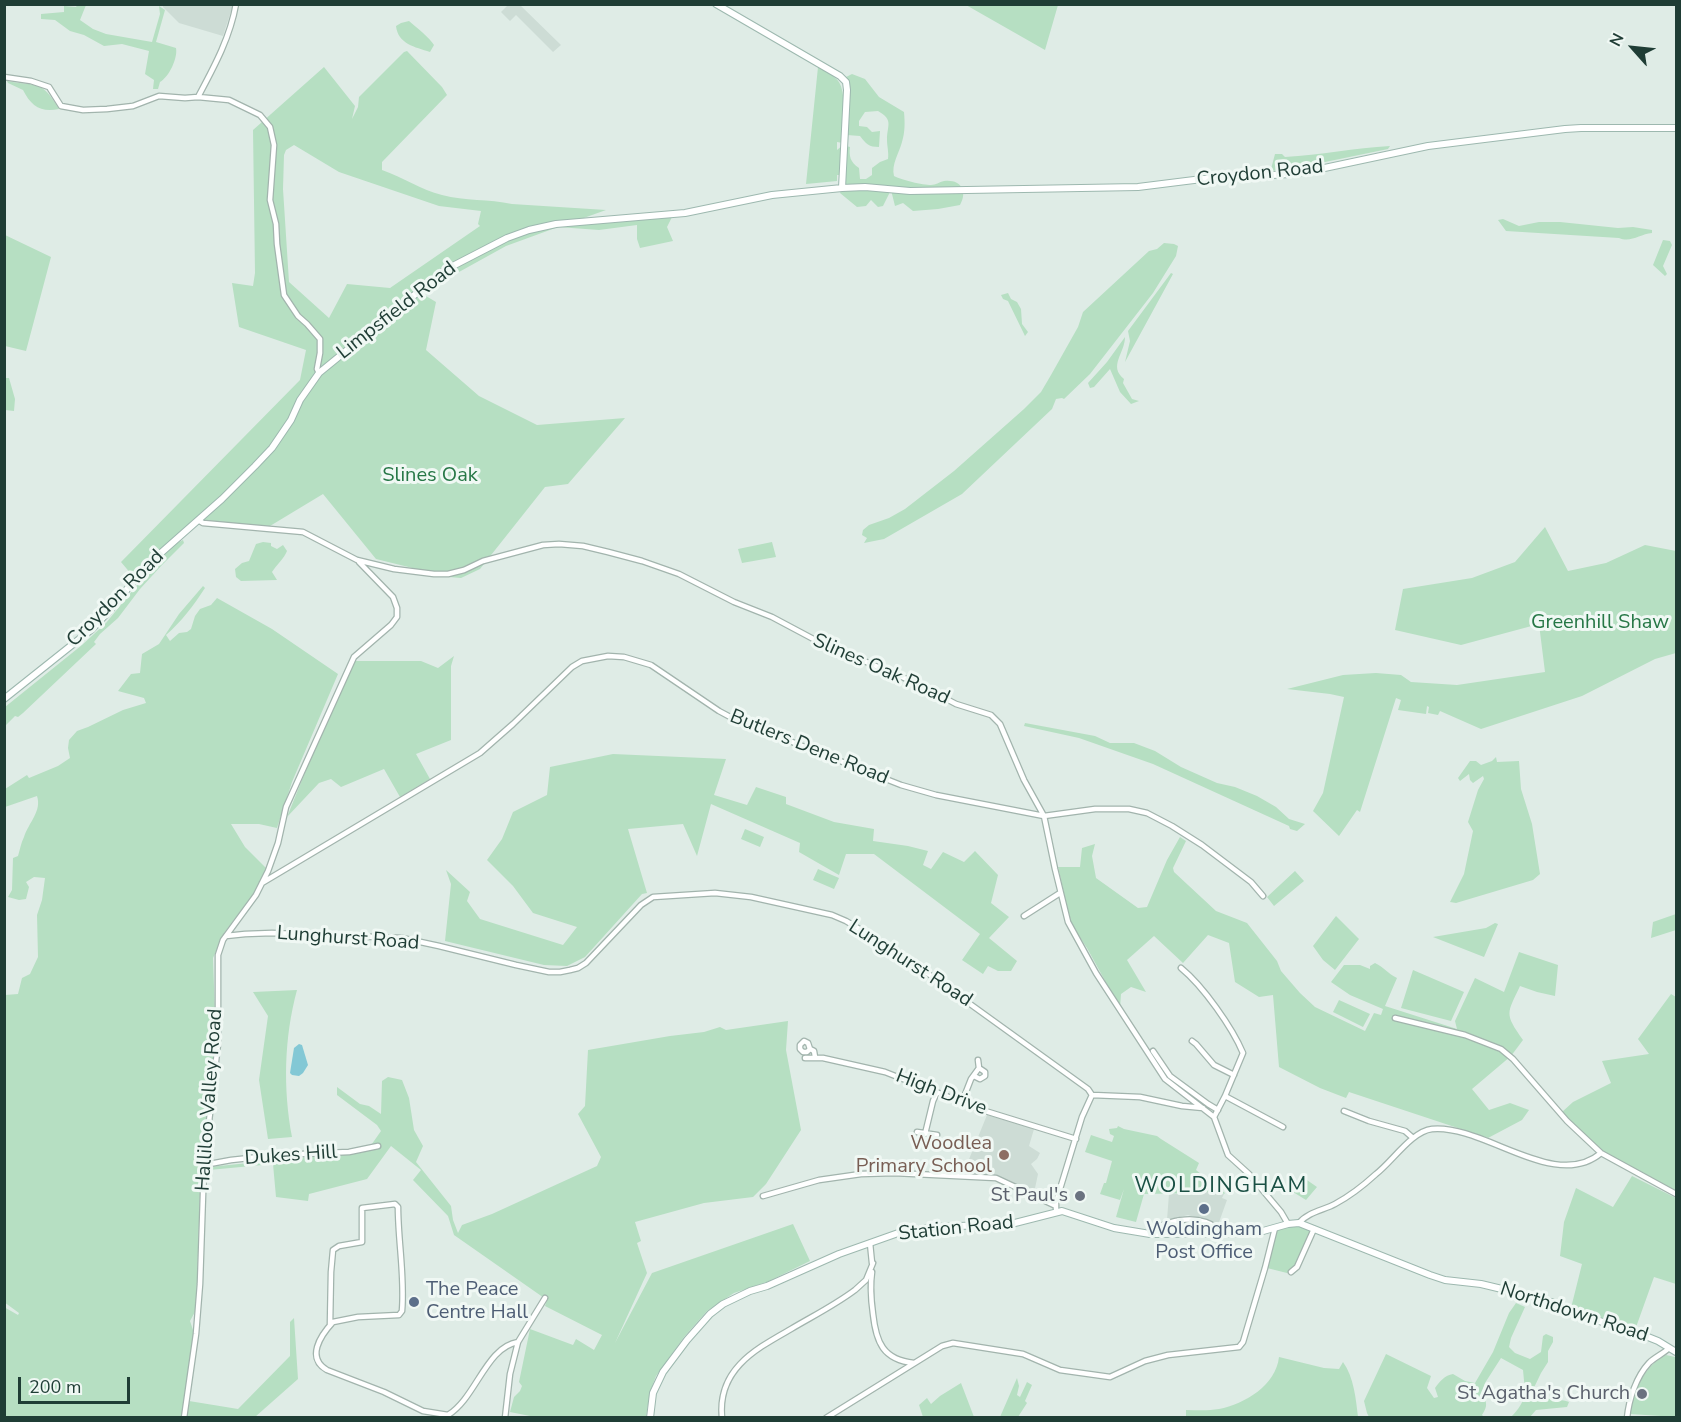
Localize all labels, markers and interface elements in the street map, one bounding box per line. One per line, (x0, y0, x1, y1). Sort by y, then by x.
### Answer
north arrow (1603, 18, 1663, 78)
text: N (1604, 30, 1629, 50)
street label: Croydon Road (1195, 155, 1325, 193)
street label: Limpsfield Road (333, 257, 461, 365)
park label: Slines Oak (382, 464, 478, 488)
street label: Croydon Road (62, 545, 170, 653)
park label: Greenhill Shaw (1531, 611, 1669, 635)
street label: Slines Oak Road (809, 629, 953, 711)
street label: Butlers Dene Road (726, 705, 892, 791)
street label: Lunghurst Road (844, 915, 976, 1013)
street label: Lunghurst Road (276, 922, 420, 956)
street label: Halliloo Valley Road (192, 1008, 228, 1192)
street label: High Drive (892, 1065, 990, 1121)
place label: Woodlea Primary School (856, 1132, 992, 1179)
street label: Dukes Hill (244, 1141, 338, 1171)
marker: Woodlea Primary School (997, 1148, 1011, 1162)
district label: WOLDINGHAM (1134, 1174, 1308, 1200)
place label: St Paul's (990, 1184, 1068, 1208)
marker: St Paul's (1073, 1189, 1087, 1203)
marker: Woldingham Post Office (1197, 1202, 1211, 1216)
street label: Station Road (897, 1211, 1015, 1247)
place label: Woldingham Post Office (1146, 1218, 1262, 1265)
place label: The Peace Centre Hall (426, 1278, 528, 1325)
street label: Northdown Road (1497, 1278, 1651, 1348)
marker: The Peace Centre Hall (407, 1295, 421, 1309)
scale bar (21, 1365, 134, 1403)
text: 200 m (29, 1375, 81, 1399)
place label: St Agatha's Church (1457, 1382, 1630, 1406)
marker: St Agatha's Church (1635, 1387, 1649, 1401)

